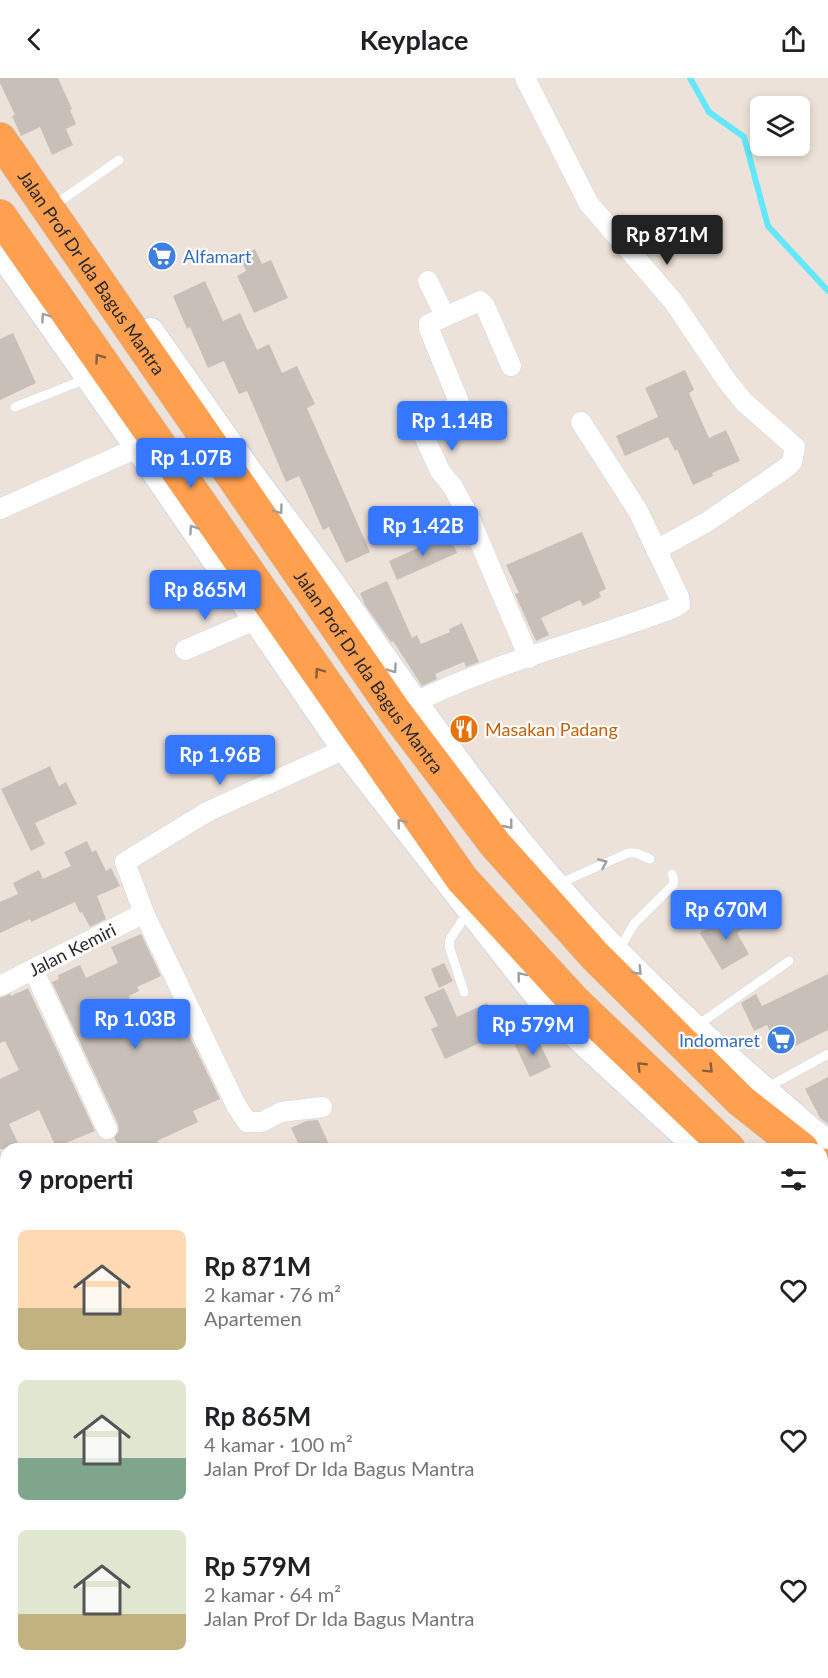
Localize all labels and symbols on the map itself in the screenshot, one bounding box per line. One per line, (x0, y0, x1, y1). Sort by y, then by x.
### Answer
street label: Jalan Prof Dr Ida Bagus Mantra (14, 166, 170, 379)
pin: Rp 871M (612, 215, 722, 266)
supermarket icon: Alfamart (146, 240, 178, 272)
place label: Alfamart (183, 245, 252, 267)
one-way arrow (41, 313, 52, 324)
one-way arrow (95, 353, 106, 364)
pin: Rp 1.14B (390, 401, 514, 452)
pin: Rp 1.07B (129, 438, 253, 489)
one-way arrow (272, 504, 283, 515)
pin: Rp 1.42B (361, 506, 485, 557)
one-way arrow (189, 525, 200, 536)
street label: Jalan Prof Dr Ida Bagus Mantra (290, 566, 448, 777)
pin: Rp 865M (150, 570, 260, 621)
one-way arrow (385, 662, 396, 673)
one-way arrow (315, 668, 326, 679)
restaurant icon: Masakan Padang (448, 713, 480, 745)
place label: Masakan Padang (485, 718, 618, 740)
pin: Rp 1.96B (158, 735, 282, 786)
one-way arrow (397, 818, 408, 829)
one-way arrow (501, 818, 512, 829)
one-way arrow (596, 858, 607, 870)
pin: Rp 670M (671, 890, 781, 941)
street label: Jalan Kemiri (25, 918, 120, 981)
one-way arrow (630, 964, 641, 975)
one-way arrow (518, 972, 529, 983)
pin: Rp 1.03B (73, 999, 197, 1050)
pin: Rp 579M (478, 1005, 588, 1056)
supermarket icon: Indomaret (765, 1024, 797, 1056)
place label: Indomaret (679, 1029, 761, 1051)
one-way arrow (701, 1061, 712, 1072)
one-way arrow (637, 1062, 648, 1073)

